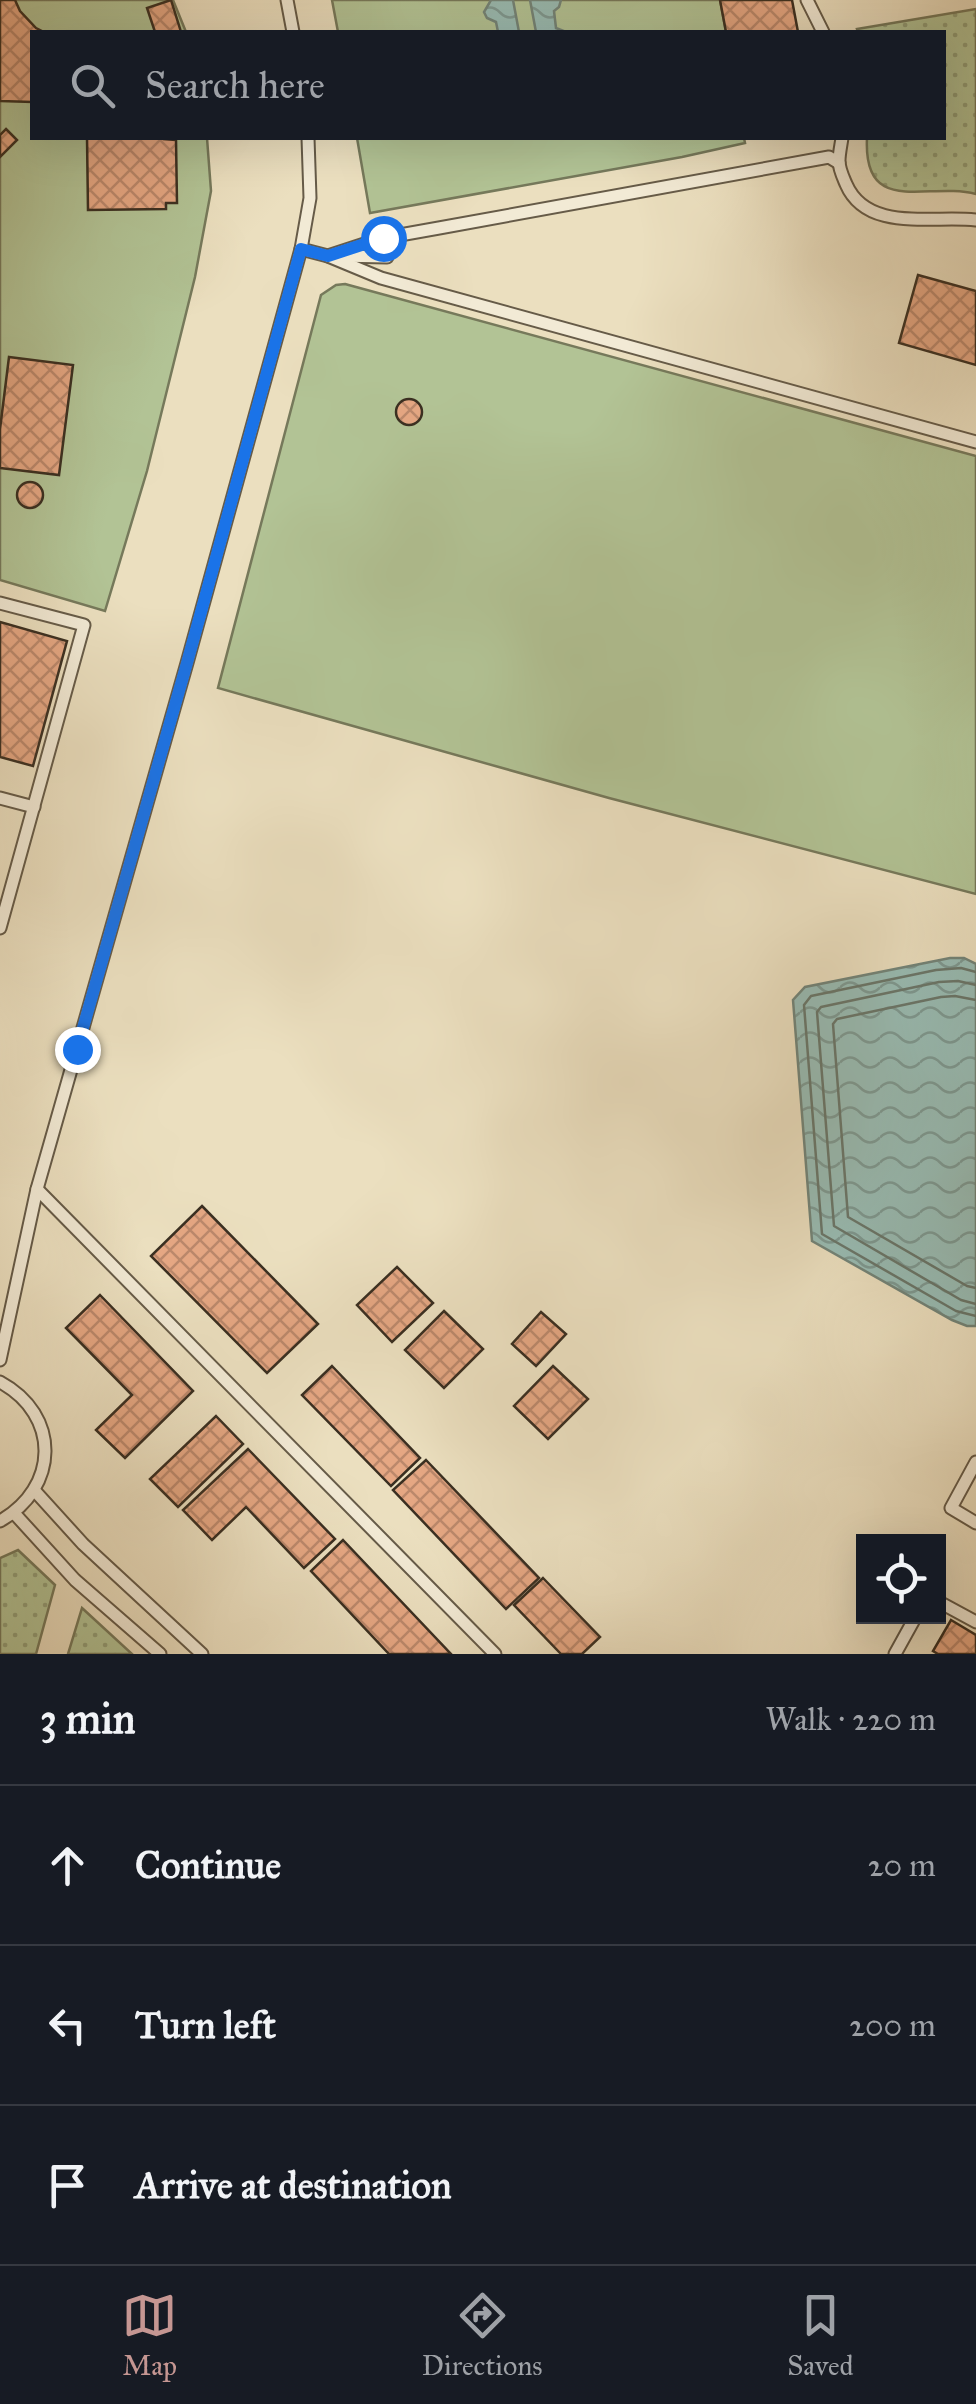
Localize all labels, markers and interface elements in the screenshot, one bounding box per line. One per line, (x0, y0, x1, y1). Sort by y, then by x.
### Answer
search box (30, 30, 946, 140)
icon: search (65, 58, 120, 113)
text: Search here (145, 62, 325, 108)
route start (361, 216, 407, 262)
route end (55, 1027, 101, 1073)
map controls (856, 1534, 946, 1624)
button: locate (856, 1534, 946, 1624)
text: 3 min (40, 1693, 135, 1745)
text: Walk · 220 m (766, 1700, 936, 1739)
icon: ahead (40, 1838, 95, 1893)
text: Continue (135, 1842, 281, 1888)
text: 20 m (868, 1846, 936, 1885)
icon: left (40, 1998, 95, 2053)
text: Turn left (135, 2002, 276, 2048)
text: 200 m (849, 2006, 936, 2045)
icon: arrive (40, 2158, 95, 2213)
text: Arrive at destination (135, 2162, 452, 2208)
tab: Map (122, 2288, 177, 2383)
tab: Directions (422, 2288, 543, 2383)
tab: Saved (787, 2288, 854, 2383)

